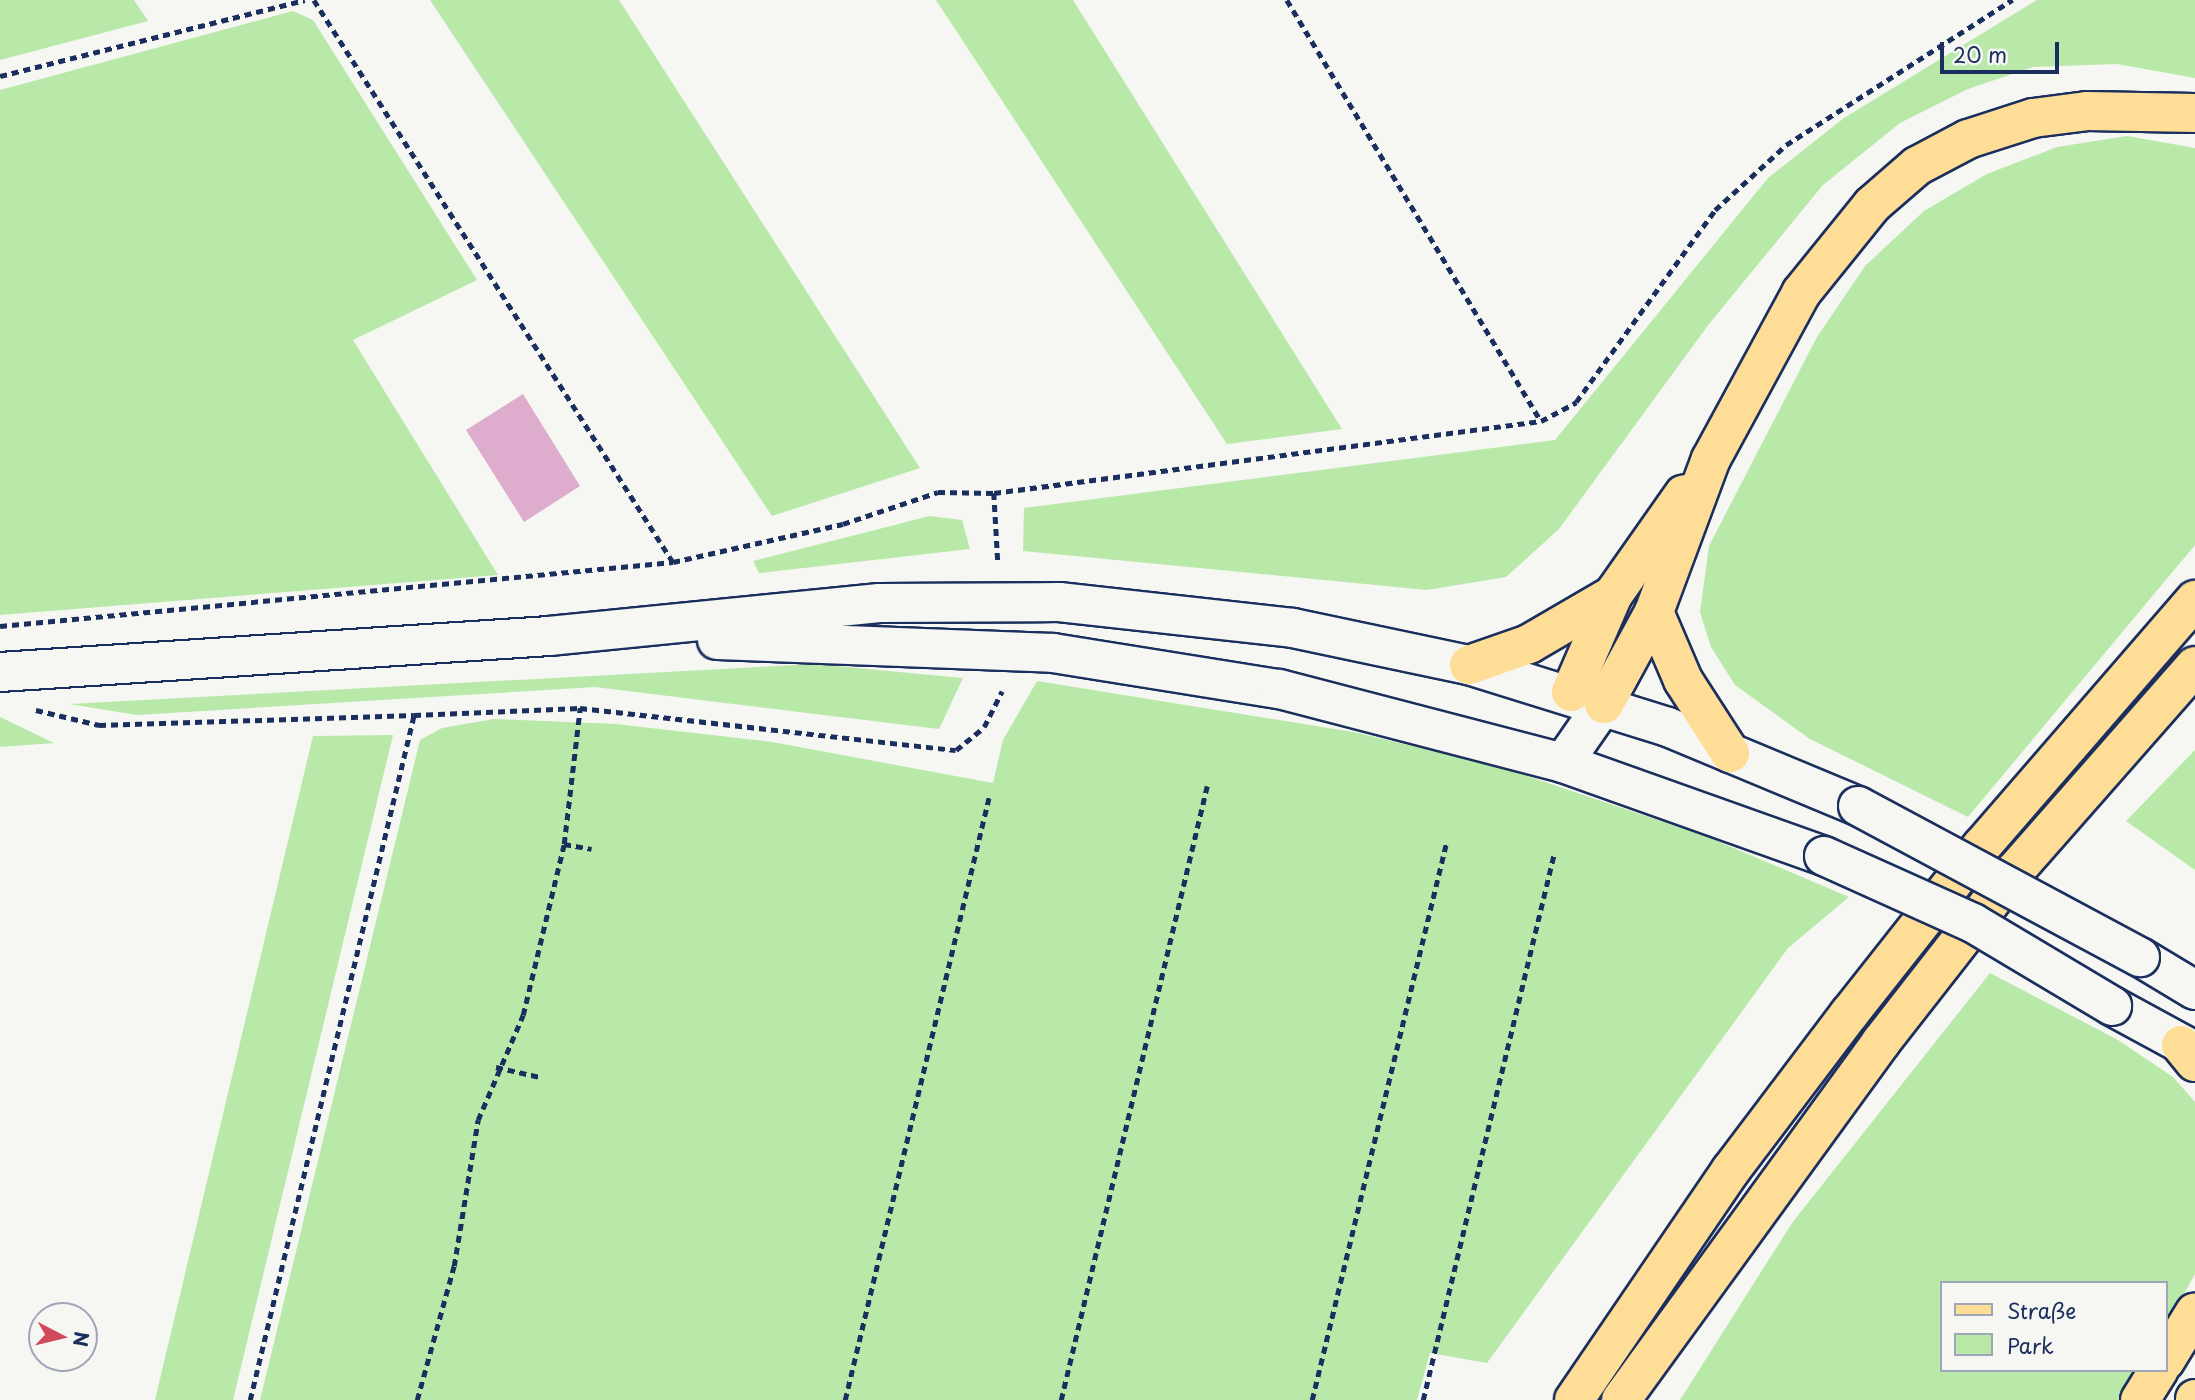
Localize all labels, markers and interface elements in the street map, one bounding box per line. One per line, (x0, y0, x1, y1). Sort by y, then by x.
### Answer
scale bar (1943, 28, 2062, 72)
text: 20 m (1953, 38, 2007, 70)
legend (1940, 1281, 2167, 1372)
text: Straße (2007, 1294, 2076, 1326)
north arrow (28, 1302, 98, 1372)
text: Park (2007, 1329, 2054, 1361)
text: N (67, 1330, 97, 1348)

